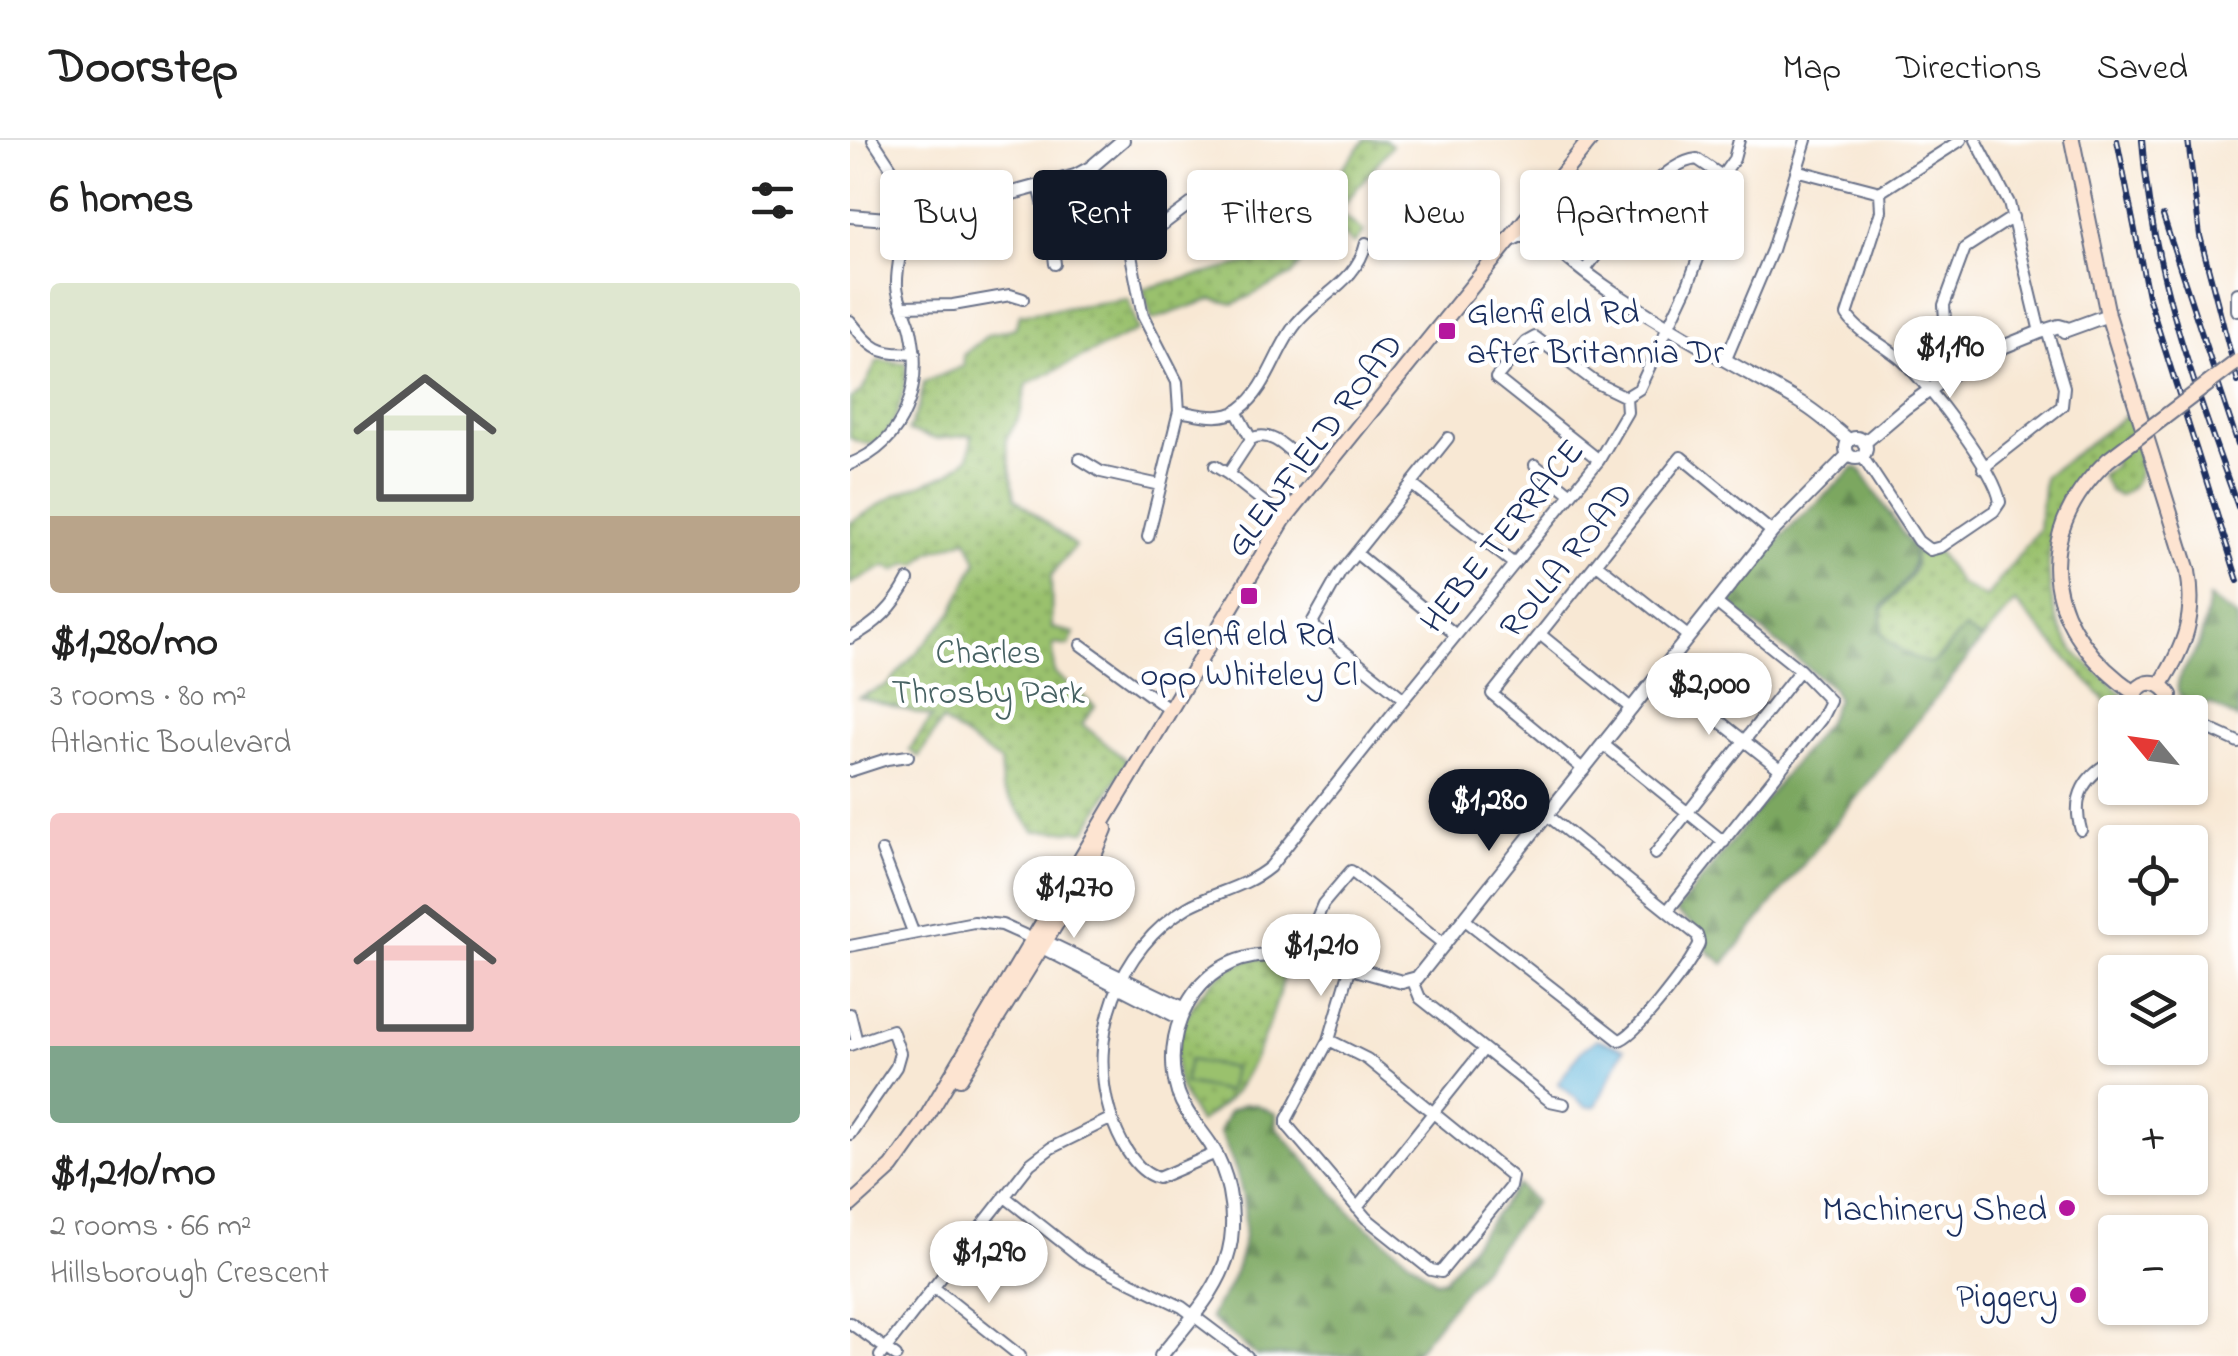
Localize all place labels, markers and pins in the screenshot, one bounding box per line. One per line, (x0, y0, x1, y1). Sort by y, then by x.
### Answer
place label: Glenfield Rd after Britannia Dr (1467, 289, 1724, 380)
pin: $1,190 (1869, 316, 2031, 401)
marker: Glenfield Rd after Britannia Dr (1436, 320, 1458, 342)
marker: Glenfield Rd opp Whiteley Cl (1238, 585, 1260, 607)
place label: Glenfield Rd opp Whiteley Cl (1140, 611, 1358, 702)
pin: $2,000 (1628, 653, 1790, 738)
pin: $1,280 (1408, 769, 1570, 854)
pin: $1,270 (993, 856, 1155, 941)
pin: $1,210 (1240, 914, 1402, 999)
place label: Machinery Shed (1822, 1186, 2047, 1237)
marker: Machinery Shed (2056, 1197, 2078, 1219)
pin: $1,290 (908, 1221, 1070, 1306)
place label: Piggery (1956, 1273, 2058, 1324)
marker: Piggery (2067, 1284, 2089, 1306)

